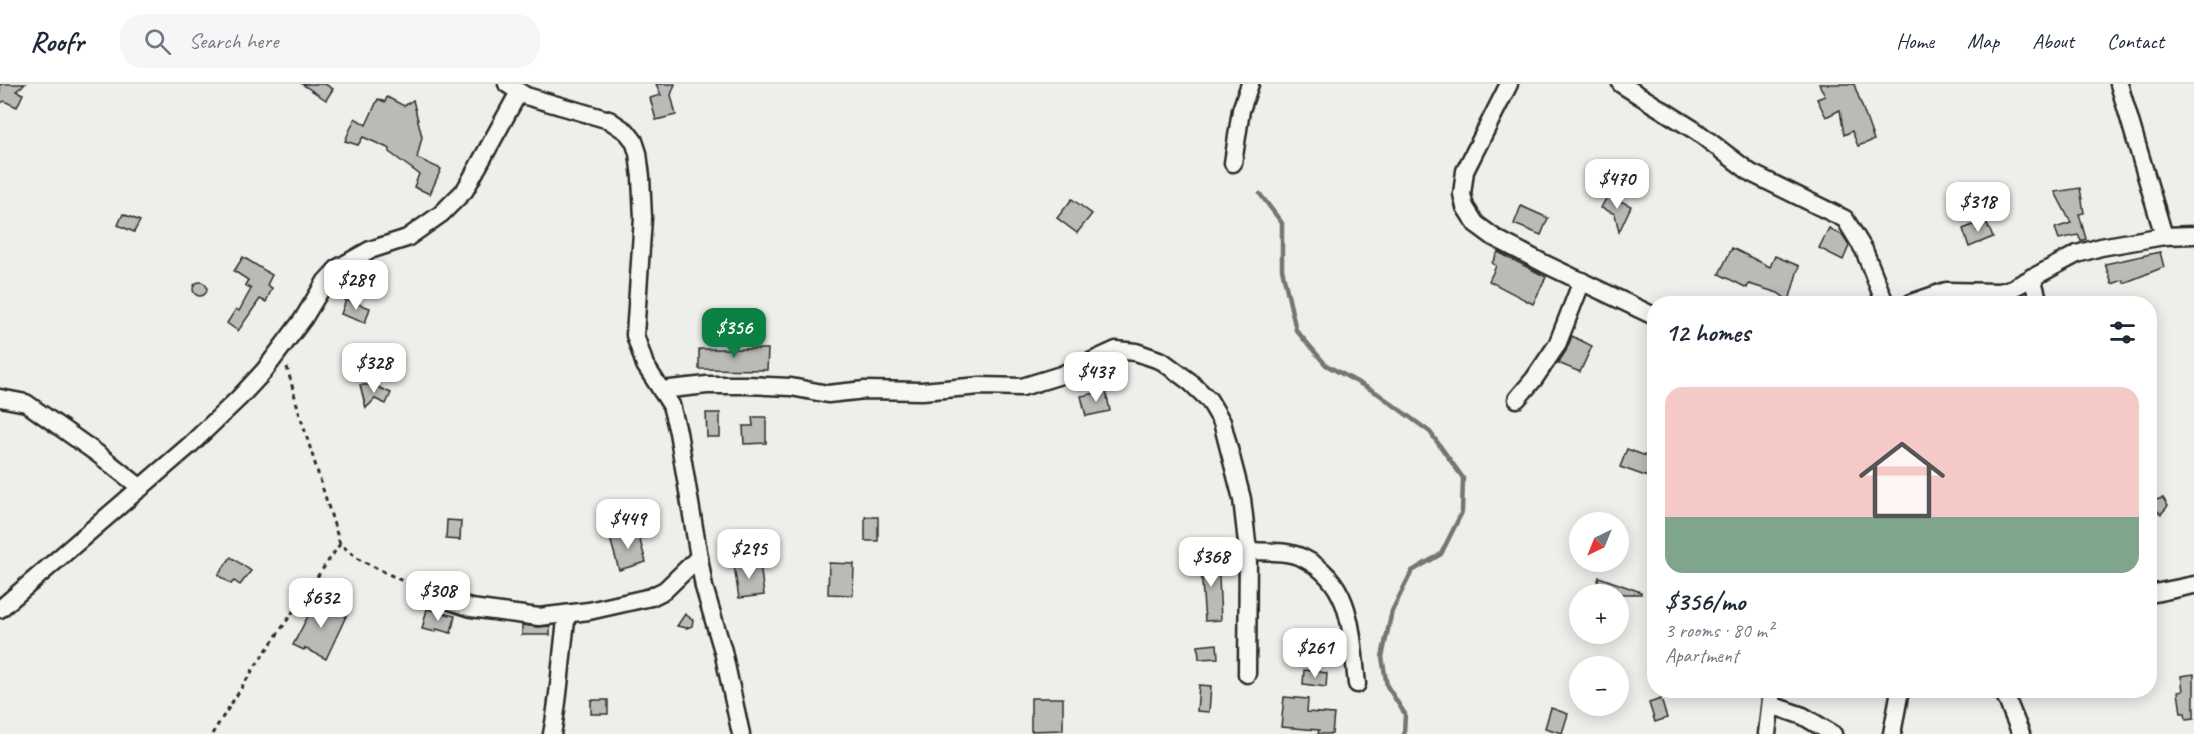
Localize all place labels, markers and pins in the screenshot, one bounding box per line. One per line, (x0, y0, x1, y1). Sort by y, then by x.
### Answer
pin: $470 (1581, 159, 1653, 210)
pin: $318 (1942, 182, 2014, 233)
pin: $289 (320, 260, 392, 311)
pin: $356 (698, 308, 770, 359)
pin: $328 (338, 343, 410, 394)
pin: $437 (1060, 352, 1132, 403)
pin: $449 (592, 499, 664, 550)
pin: $295 (713, 529, 785, 580)
pin: $368 (1175, 537, 1247, 588)
pin: $308 (402, 571, 474, 622)
pin: $632 (285, 578, 357, 629)
pin: $261 (1279, 628, 1351, 679)

